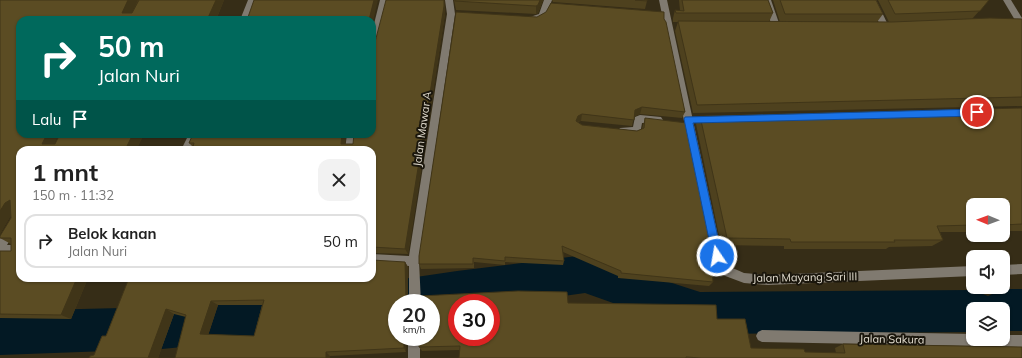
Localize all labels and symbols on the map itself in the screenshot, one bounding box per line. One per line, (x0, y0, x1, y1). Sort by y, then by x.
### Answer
street label: Jalan Mawar A (410, 91, 434, 167)
pin (960, 95, 994, 129)
north arrow (966, 198, 1010, 242)
position arrow (696, 235, 738, 277)
street label: Jalan Mayang Sari III (753, 269, 857, 285)
speed limit sign: 30 (448, 294, 500, 346)
street label: Jalan Sakura (859, 331, 925, 347)

